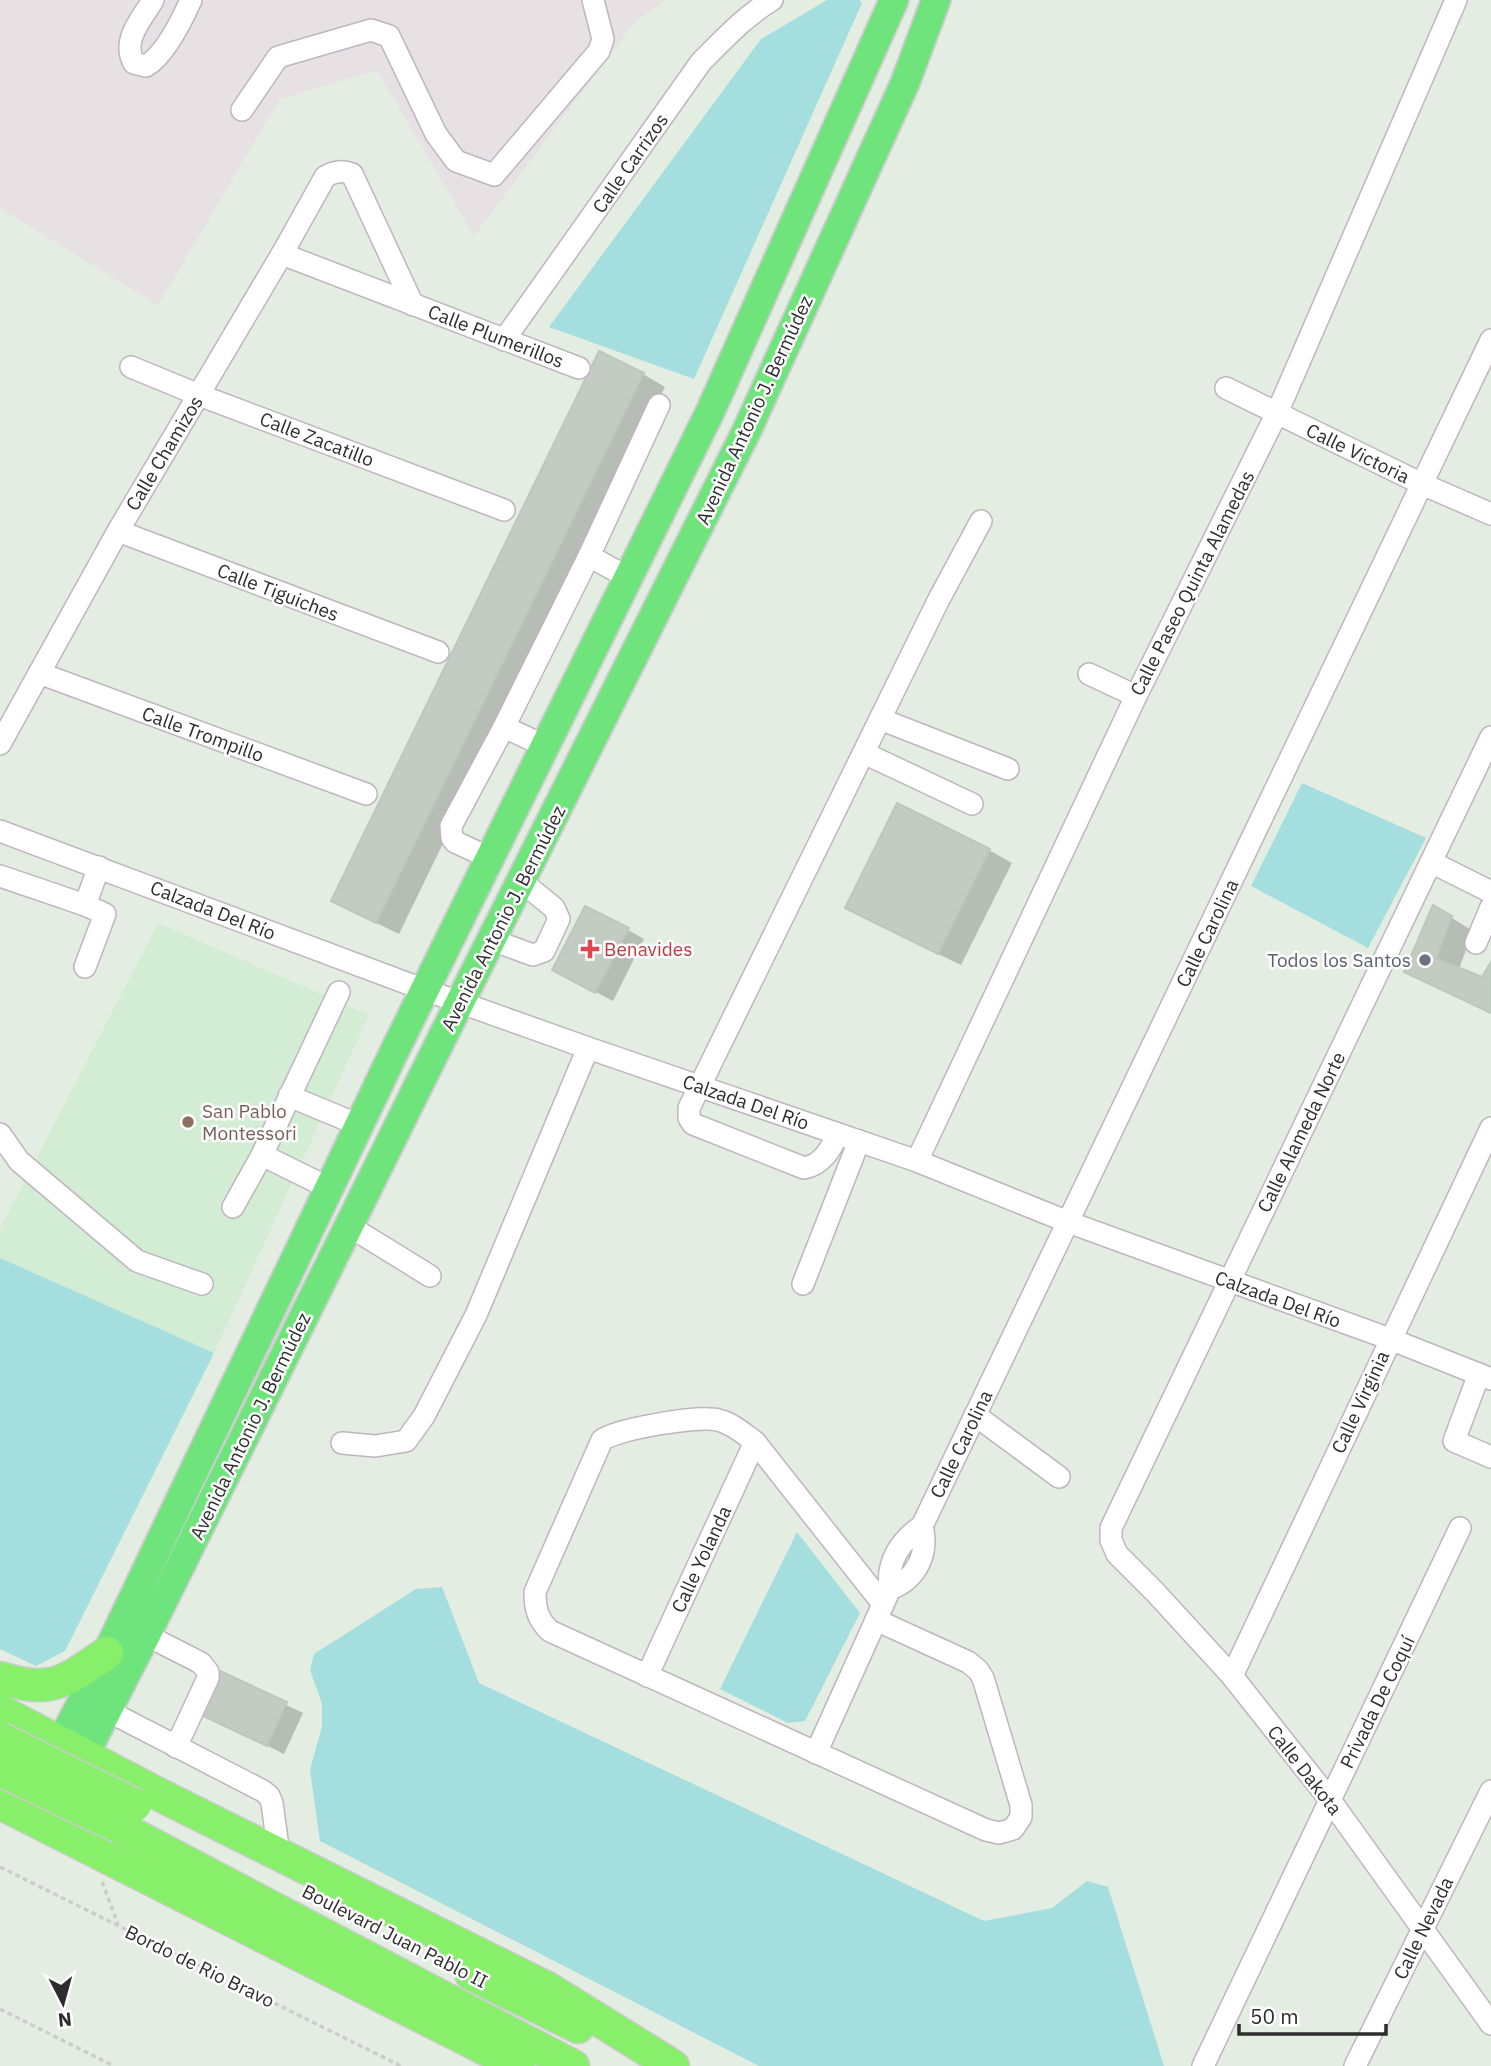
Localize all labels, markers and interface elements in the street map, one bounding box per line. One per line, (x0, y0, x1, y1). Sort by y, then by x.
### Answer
street label: Calle Carrizos (587, 108, 673, 218)
street label: Avenida Antonio J. Bermúdez (690, 292, 818, 528)
street label: Calle Plumerillos (425, 299, 567, 373)
street label: Calle Chamizos (120, 391, 208, 515)
street label: Calle Zacatillo (257, 406, 377, 472)
street label: Calle Victoria (1302, 418, 1414, 488)
street label: Calle Paseo Quinta Alamedas (1125, 466, 1259, 700)
street label: Calle Tiguiches (214, 558, 342, 626)
street label: Calle Trompillo (139, 701, 267, 767)
street label: Avenida Antonio J. Bermúdez (436, 801, 570, 1035)
street label: Calzada Del Río (147, 875, 279, 945)
street label: Calle Carolina (1170, 875, 1244, 991)
place label: Benavides (604, 937, 692, 961)
marker: Benavides (582, 941, 598, 957)
place label: Todos los Santos (1267, 948, 1411, 972)
marker: Todos los Santos (1417, 952, 1433, 968)
street label: Calle Alameda Norte (1252, 1048, 1350, 1216)
street label: Calzada Del Río (680, 1069, 812, 1135)
place label: San Pablo Montessori (202, 1099, 297, 1145)
marker: San Pablo Montessori (180, 1114, 196, 1130)
street label: Calzada Del Río (1212, 1265, 1344, 1333)
street label: Avenida Antonio J. Bermúdez (184, 1308, 316, 1544)
street label: Calle Virginia (1326, 1347, 1394, 1457)
street label: Calle Carolina (924, 1386, 998, 1502)
street label: Calle Yolanda (666, 1502, 736, 1616)
street label: Privada De Coquí (1335, 1631, 1420, 1772)
street label: Calle Dakota (1263, 1720, 1347, 1820)
street label: Calle Nevada (1388, 1873, 1458, 1983)
street label: Boulevard Juan Pablo II (298, 1879, 492, 1993)
street label: Bordo de Rio Bravo (121, 1919, 279, 2013)
north arrow (28, 1968, 98, 2038)
scale bar (1239, 1993, 1386, 2037)
text: 50 m (1250, 2002, 1299, 2030)
text: N (57, 2007, 73, 2033)

